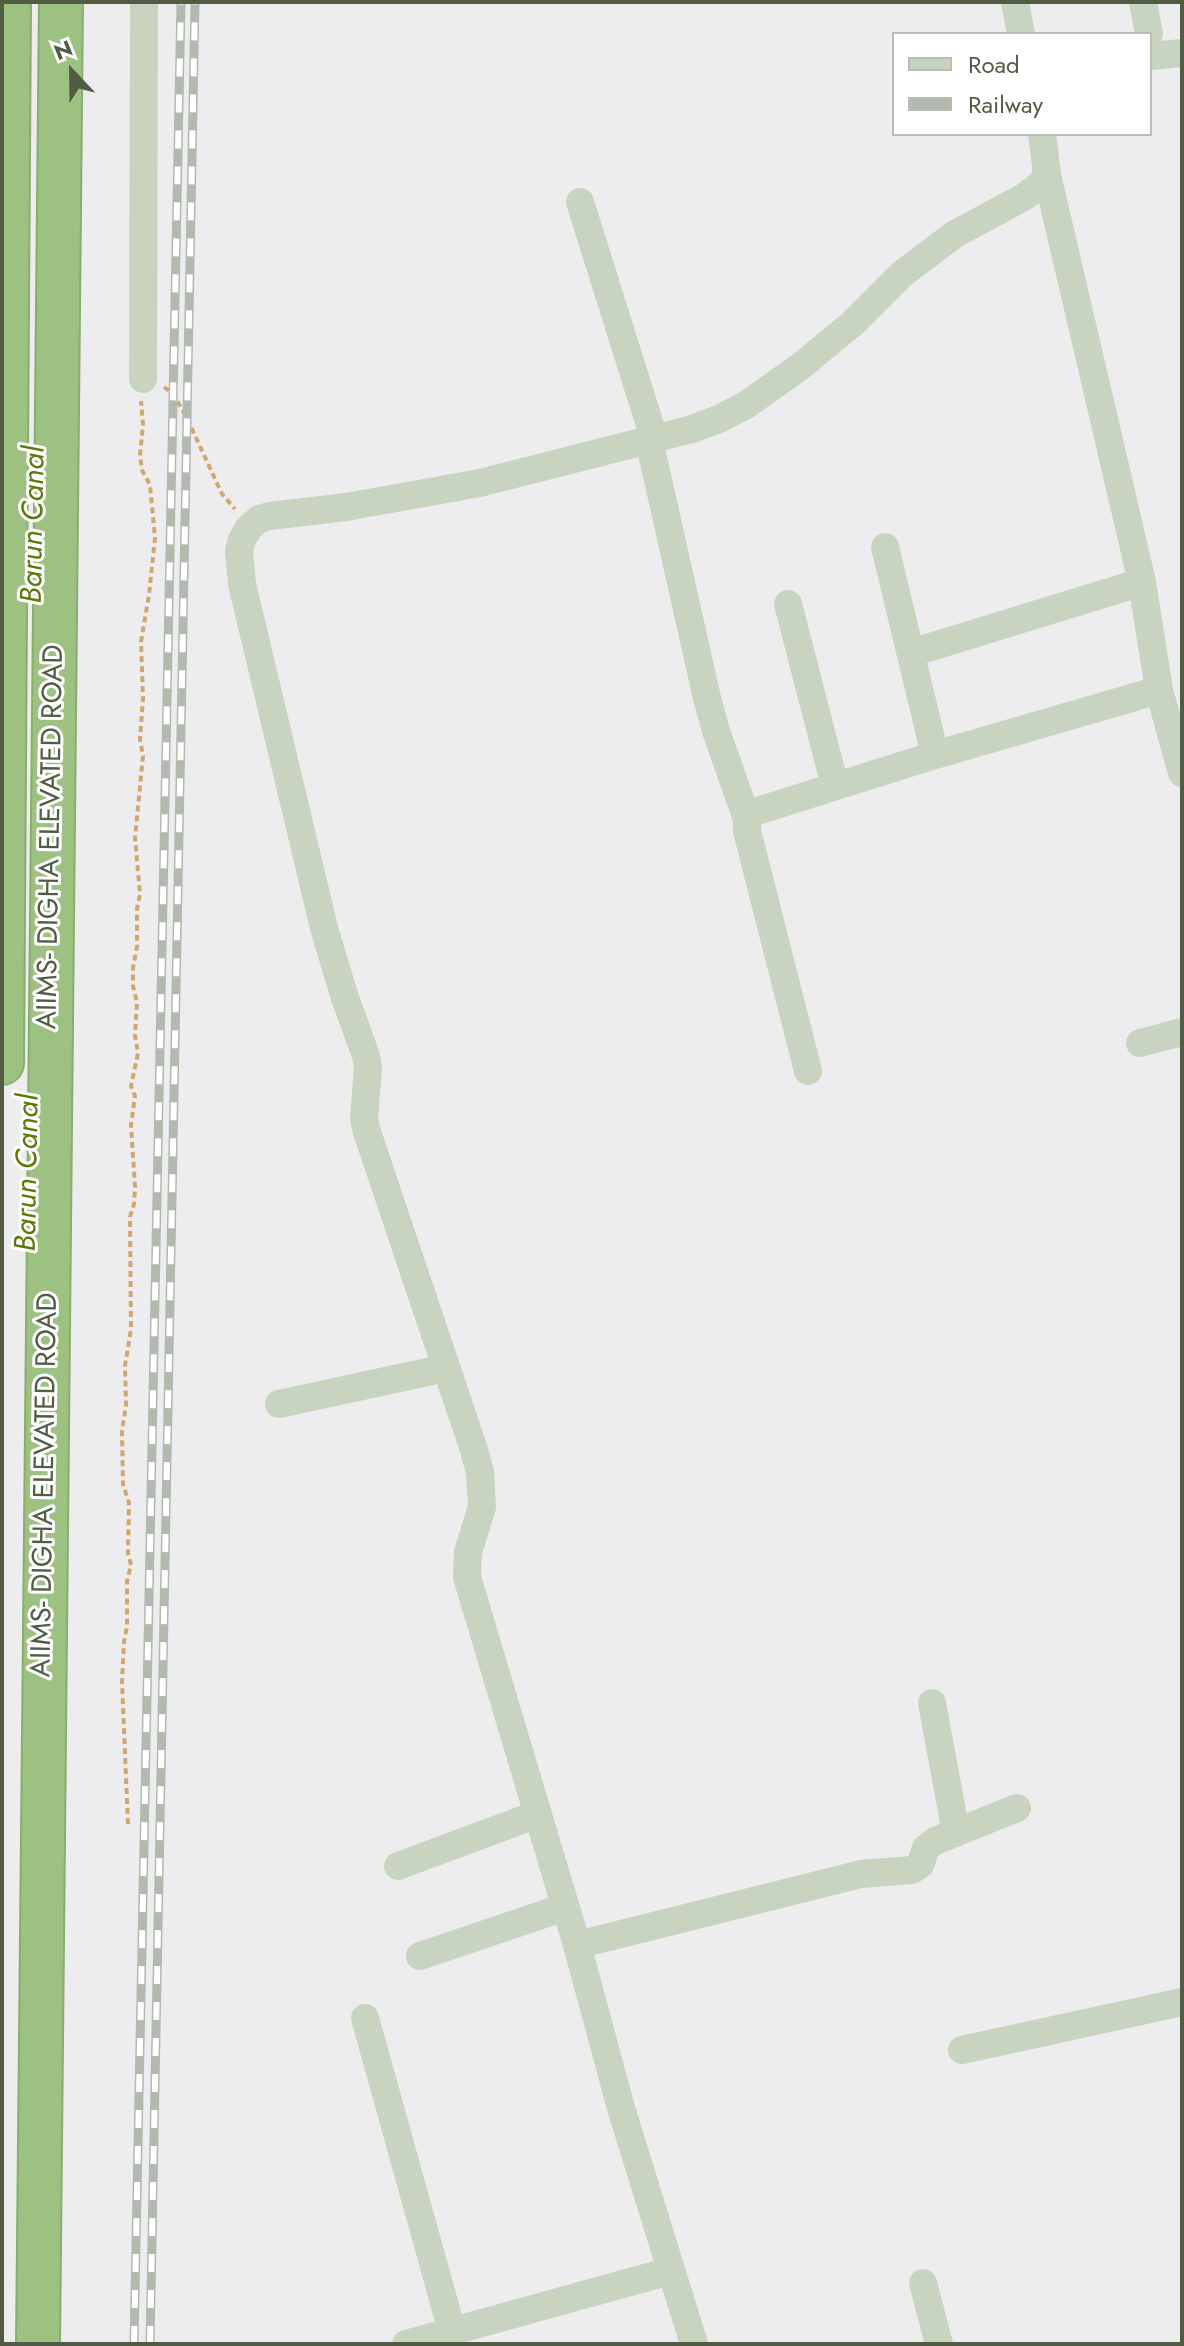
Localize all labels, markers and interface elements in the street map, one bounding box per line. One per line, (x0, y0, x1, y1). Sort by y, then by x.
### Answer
north arrow (32, 32, 112, 112)
text: N (49, 32, 77, 68)
legend (892, 32, 1152, 136)
text: Road (968, 47, 1020, 82)
text: Railway (968, 87, 1043, 122)
water label: Barun Canal (16, 446, 54, 604)
street label: AIIMS- DIGHA ELEVATED ROAD (32, 644, 72, 1030)
water label: Barun Canal (10, 1094, 48, 1252)
street label: AIIMS- DIGHA ELEVATED ROAD (26, 1292, 66, 1678)

